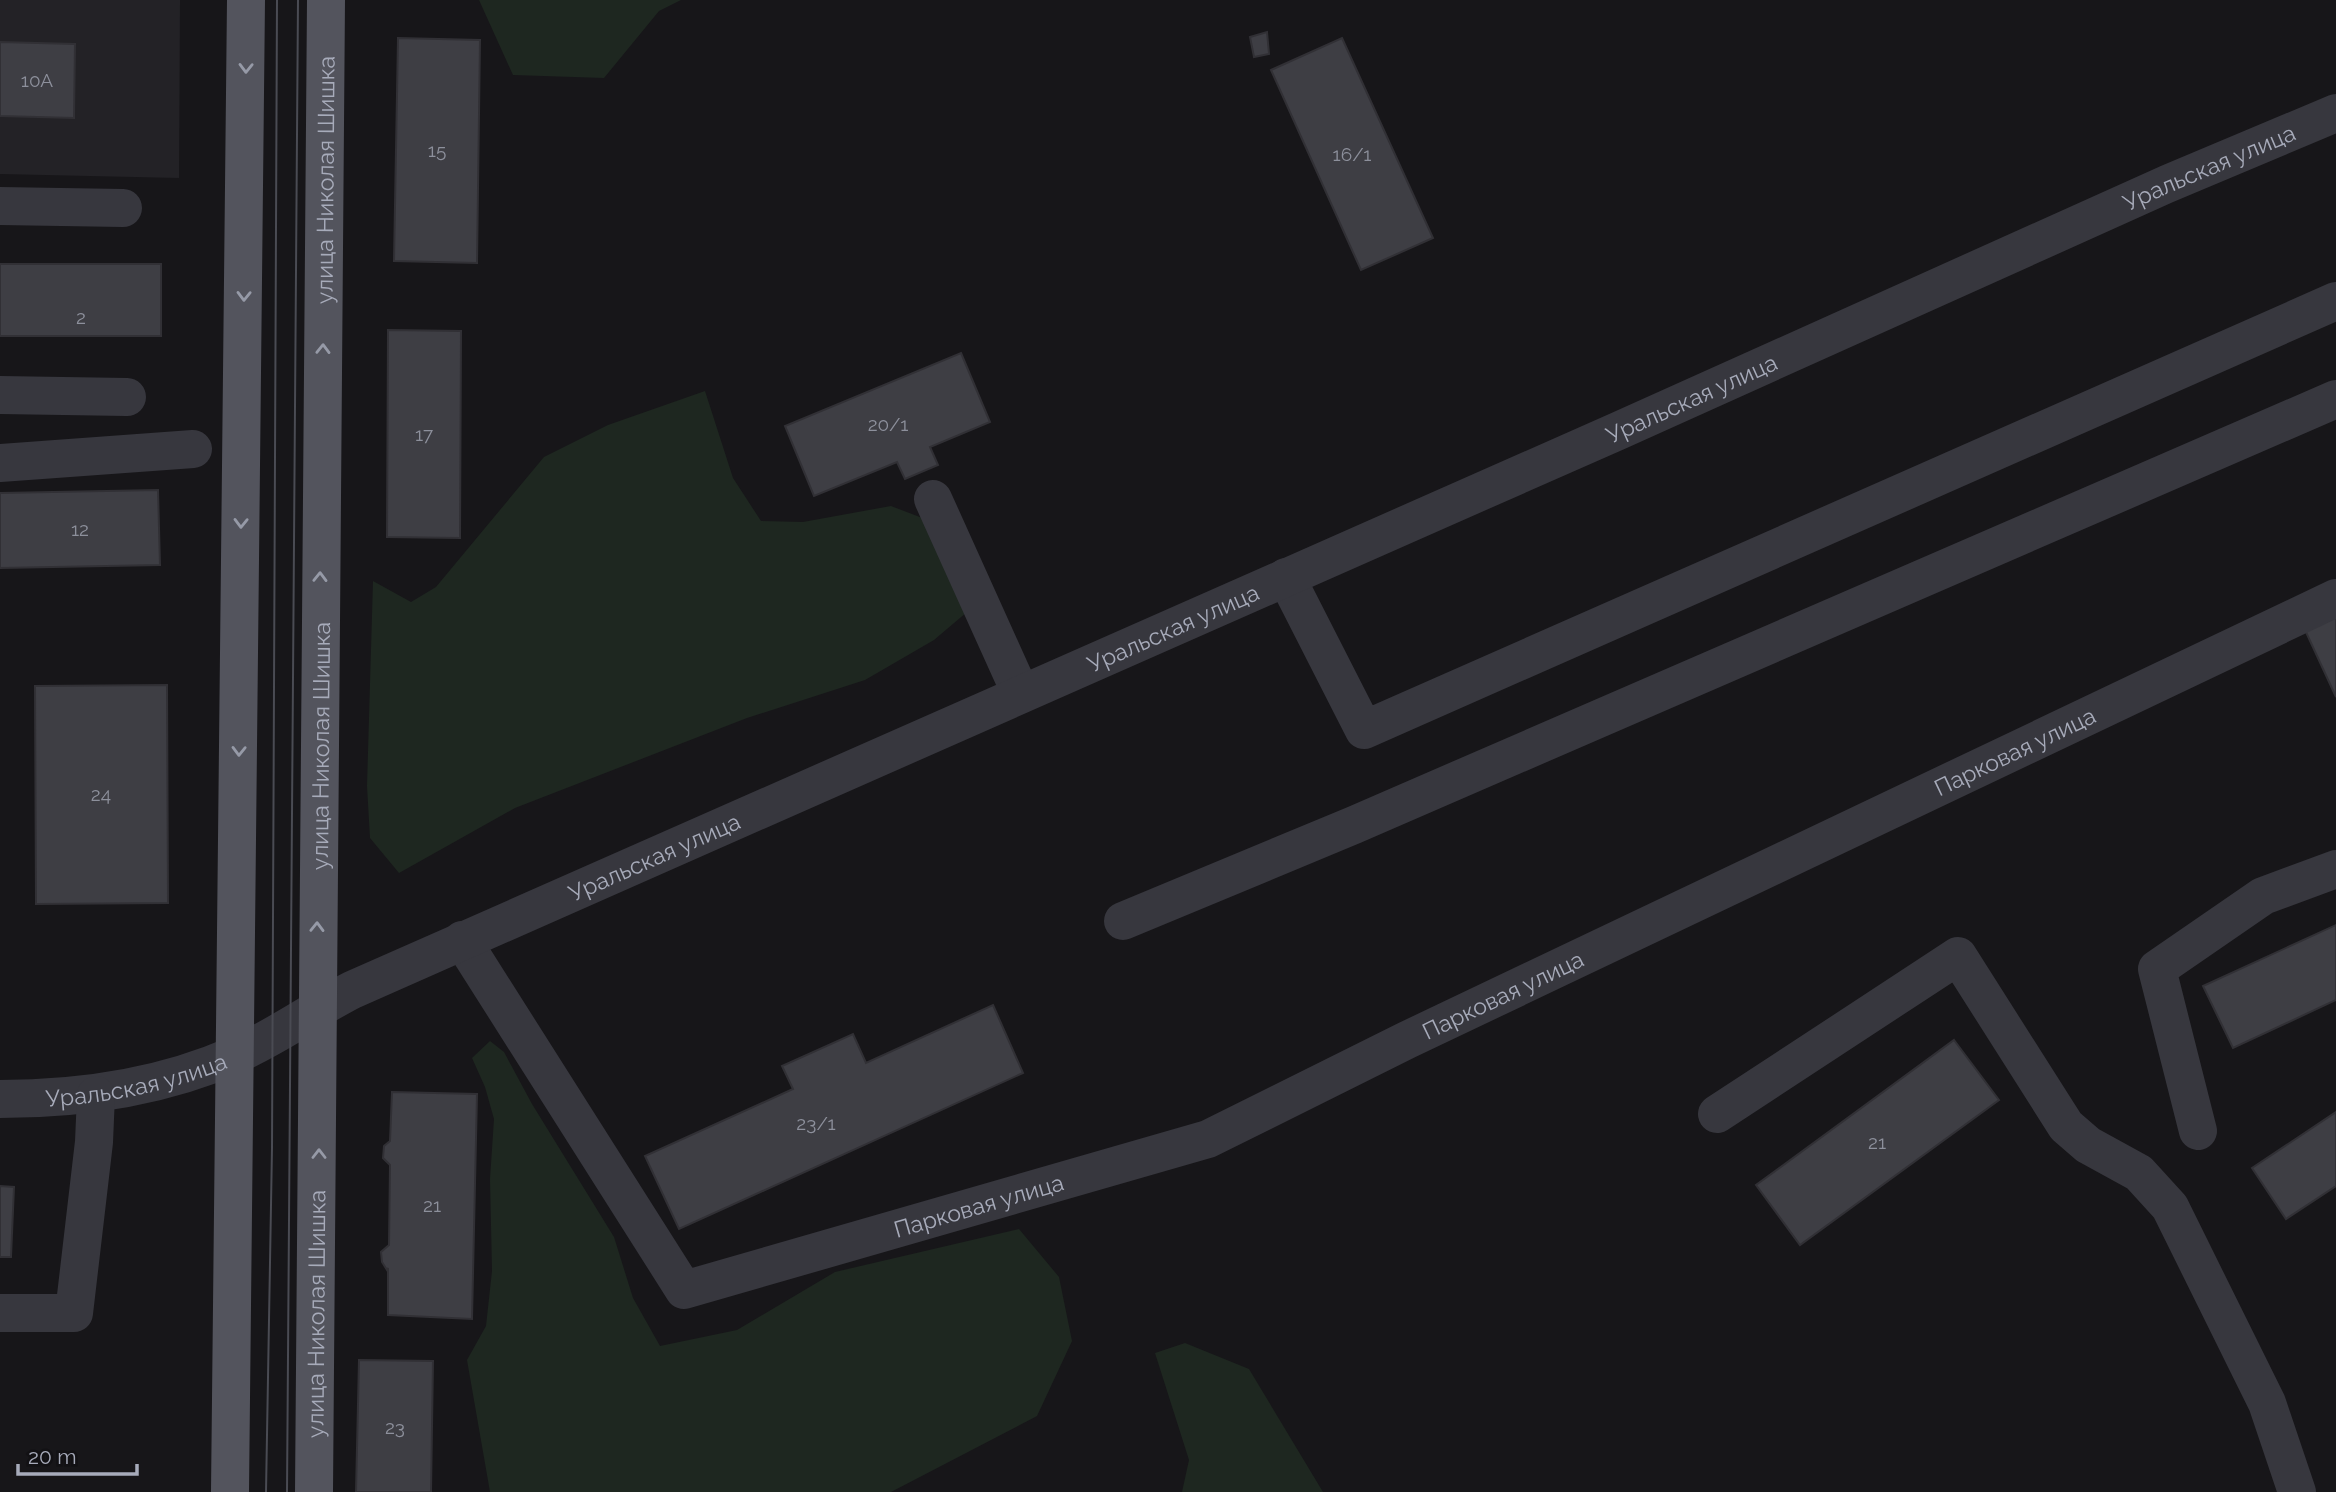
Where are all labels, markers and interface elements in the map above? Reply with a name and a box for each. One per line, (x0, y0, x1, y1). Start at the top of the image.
street label: улица Николая Шишка (310, 56, 339, 304)
one-way arrow (238, 63, 253, 74)
house number: 10А (21, 69, 53, 91)
street label: Уральская улица (2119, 118, 2299, 216)
house number: 15 (428, 139, 446, 161)
house number: 16/1 (1333, 143, 1371, 165)
one-way arrow (236, 290, 251, 301)
house number: 2 (76, 306, 86, 328)
one-way arrow (315, 344, 330, 355)
street label: Уральская улица (1602, 348, 1781, 448)
house number: 20/1 (868, 413, 908, 435)
house number: 17 (415, 423, 433, 445)
house number: 12 (71, 518, 89, 540)
one-way arrow (234, 518, 249, 529)
one-way arrow (313, 571, 328, 582)
street label: Уральская улица (1083, 578, 1263, 677)
street label: улица Николая Шишка (306, 622, 334, 870)
street label: Парковая улица (1930, 701, 2100, 801)
one-way arrow (231, 746, 247, 756)
house number: 24 (91, 783, 111, 805)
street label: Уральская улица (564, 807, 744, 906)
one-way arrow (309, 921, 325, 932)
street label: Парковая улица (1418, 945, 1588, 1044)
street label: Уральская улица (45, 1047, 230, 1111)
house number: 23/1 (796, 1112, 836, 1134)
house number: 21 (1868, 1131, 1886, 1153)
one-way arrow (311, 1149, 327, 1159)
street label: Парковая улица (891, 1168, 1067, 1242)
street label: улица Николая Шишка (301, 1190, 330, 1438)
house number: 21 (423, 1194, 441, 1216)
house number: 23 (385, 1416, 405, 1438)
scale bar (18, 1432, 136, 1476)
text: 20 m (28, 1444, 76, 1469)

